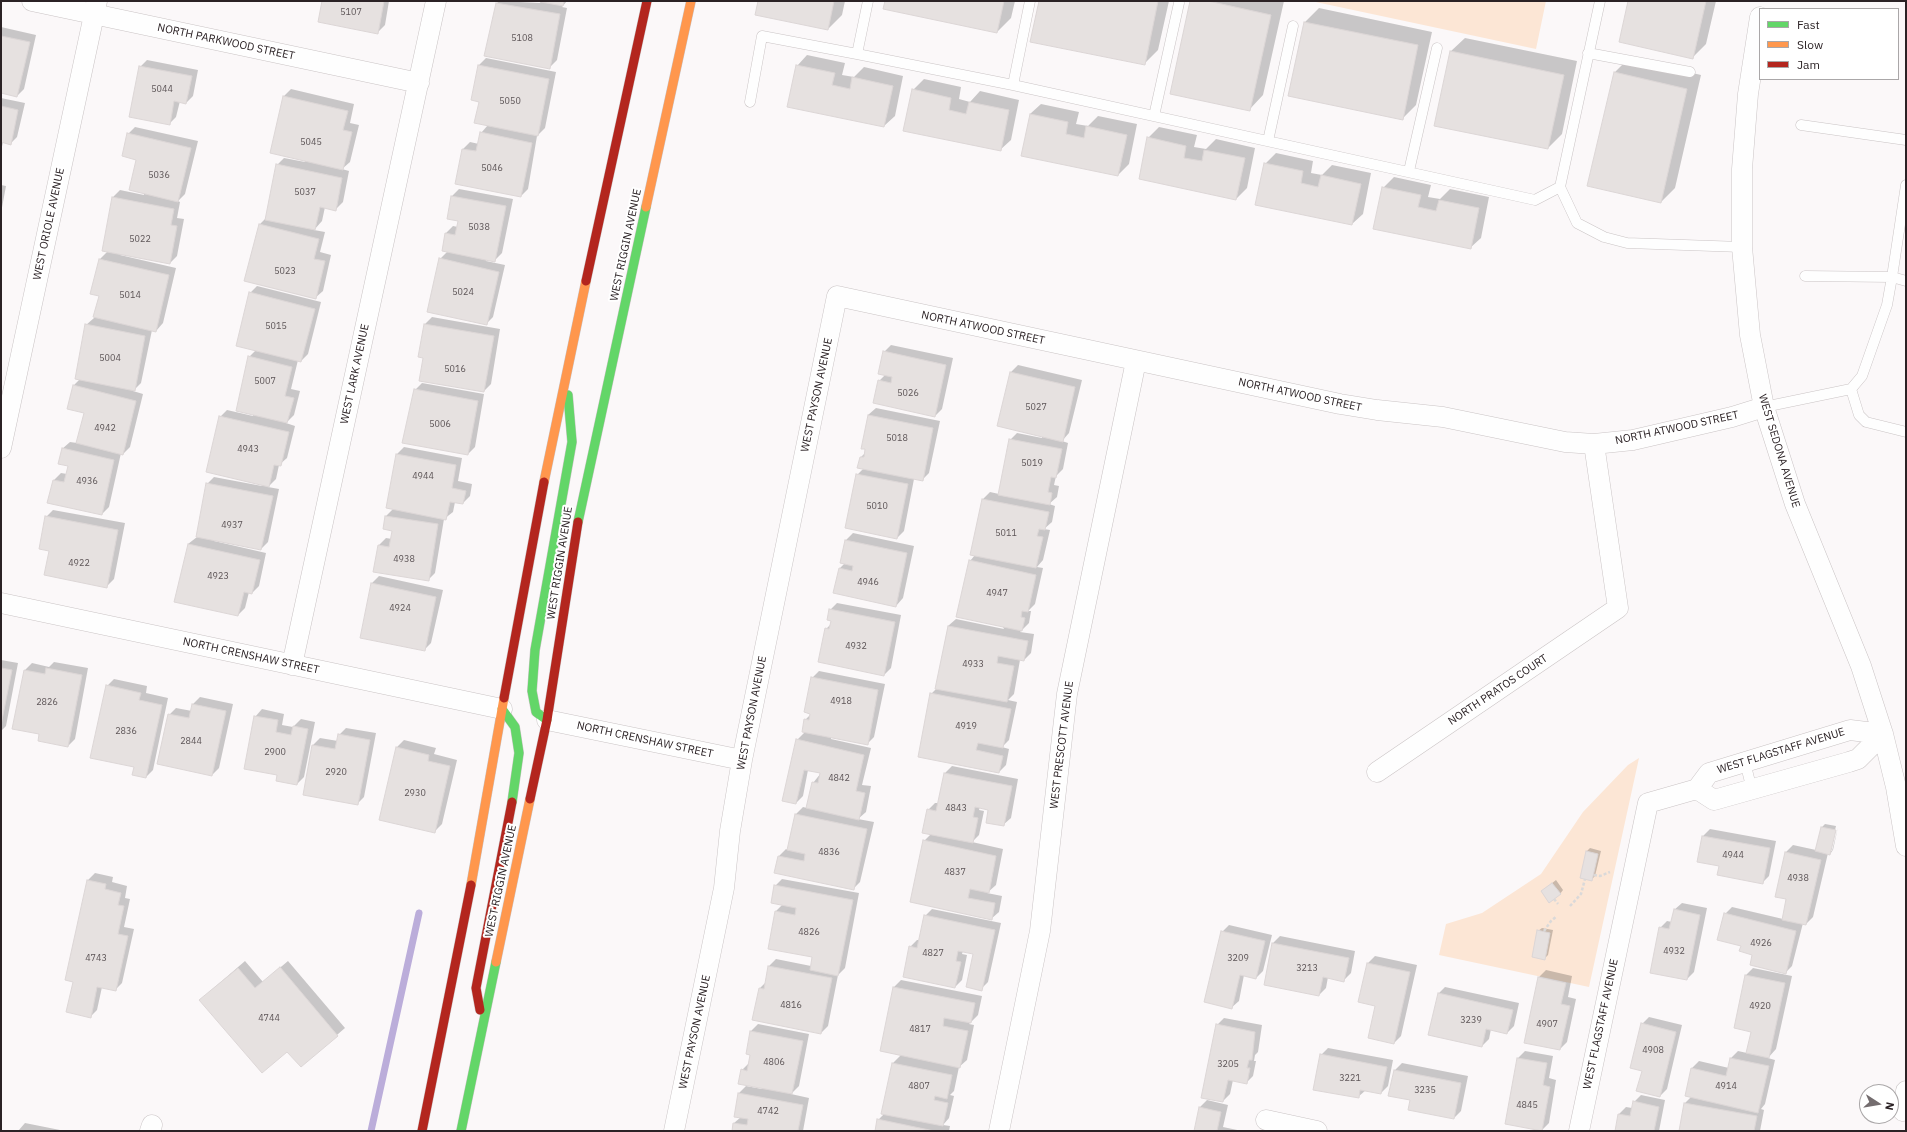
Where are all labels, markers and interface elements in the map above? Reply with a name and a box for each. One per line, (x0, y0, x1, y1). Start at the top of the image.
house number: 5107 (340, 7, 362, 17)
legend (1759, 8, 1899, 80)
text: Fast (1797, 17, 1820, 32)
street label: NORTH PARKWOOD STREET (156, 21, 296, 63)
house number: 5108 (511, 33, 533, 43)
text: Slow (1797, 37, 1823, 52)
text: Jam (1797, 57, 1820, 72)
house number: 5044 (151, 84, 173, 94)
house number: 5050 (499, 96, 521, 106)
house number: 5045 (300, 137, 322, 147)
house number: 5046 (481, 163, 503, 173)
street label: WEST ORIOLE AVENUE (31, 167, 67, 281)
house number: 5036 (148, 170, 170, 180)
house number: 5037 (294, 187, 316, 197)
street label: WEST RIGGIN AVENUE (608, 188, 644, 302)
house number: 5038 (468, 222, 490, 232)
house number: 5022 (129, 234, 151, 244)
house number: 5023 (274, 266, 296, 276)
house number: 5024 (452, 287, 474, 297)
house number: 5014 (119, 290, 141, 300)
street label: NORTH ATWOOD STREET (920, 308, 1046, 348)
house number: 5015 (265, 321, 287, 331)
street label: WEST LARK AVENUE (338, 323, 372, 425)
street label: WEST PAYSON AVENUE (798, 337, 836, 453)
house number: 5004 (99, 353, 121, 363)
house number: 5016 (444, 364, 466, 374)
street label: NORTH ATWOOD STREET (1237, 375, 1363, 415)
house number: 5007 (254, 376, 276, 386)
house number: 5026 (897, 388, 919, 398)
street label: WEST SEDONA AVENUE (1755, 393, 1803, 509)
house number: 5027 (1025, 402, 1047, 412)
street label: NORTH ATWOOD STREET (1614, 408, 1740, 448)
house number: 5006 (429, 419, 451, 429)
house number: 4942 (94, 423, 116, 433)
house number: 5018 (886, 433, 908, 443)
house number: 4943 (237, 444, 259, 454)
house number: 5019 (1021, 458, 1043, 468)
house number: 4944 (412, 471, 434, 481)
house number: 4936 (76, 476, 98, 486)
house number: 5010 (866, 501, 888, 511)
street label: WEST RIGGIN AVENUE (545, 506, 575, 620)
house number: 4937 (221, 520, 243, 530)
house number: 5011 (995, 528, 1017, 538)
house number: 4938 (393, 554, 415, 564)
house number: 4922 (68, 558, 90, 568)
house number: 4923 (207, 571, 229, 581)
house number: 4946 (857, 577, 879, 587)
house number: 4947 (986, 588, 1008, 598)
house number: 4924 (389, 603, 411, 613)
street label: NORTH CRENSHAW STREET (181, 635, 321, 677)
house number: 4932 (845, 641, 867, 651)
street label: NORTH PRATOS COURT (1446, 652, 1550, 728)
street label: WEST PAYSON AVENUE (734, 655, 770, 771)
house number: 4933 (962, 659, 984, 669)
street label: WEST PRESCOTT AVENUE (1048, 680, 1076, 810)
house number: 4918 (830, 696, 852, 706)
house number: 2826 (36, 697, 58, 707)
street label: NORTH CRENSHAW STREET (575, 719, 715, 761)
house number: 4919 (955, 721, 977, 731)
street label: WEST FLAGSTAFF AVENUE (1716, 725, 1846, 777)
house number: 2836 (115, 726, 137, 736)
house number: 2844 (180, 736, 202, 746)
house number: 2900 (264, 747, 286, 757)
house number: 2920 (325, 767, 347, 777)
house number: 4842 (828, 773, 850, 783)
house number: 2930 (404, 788, 426, 798)
house number: 4843 (945, 803, 967, 813)
street label: WEST RIGGIN AVENUE (483, 824, 519, 938)
house number: 4836 (818, 847, 840, 857)
house number: 4944 (1722, 850, 1744, 860)
house number: 4837 (944, 867, 966, 877)
house number: 4938 (1787, 873, 1809, 883)
house number: 4826 (798, 927, 820, 937)
house number: 4926 (1750, 938, 1772, 948)
house number: 4932 (1663, 946, 1685, 956)
house number: 4827 (922, 948, 944, 958)
house number: 4743 (85, 953, 107, 963)
house number: 3209 (1227, 953, 1249, 963)
street label: WEST FLAGSTAFF AVENUE (1581, 958, 1621, 1090)
house number: 3213 (1296, 963, 1318, 973)
street label: WEST PAYSON AVENUE (676, 974, 714, 1090)
house number: 4816 (780, 1000, 802, 1010)
house number: 4920 (1749, 1001, 1771, 1011)
house number: 4744 (258, 1013, 280, 1023)
house number: 3239 (1460, 1015, 1482, 1025)
house number: 4907 (1536, 1019, 1558, 1029)
house number: 4817 (909, 1024, 931, 1034)
house number: 4908 (1642, 1045, 1664, 1055)
house number: 4806 (763, 1057, 785, 1067)
house number: 3205 (1217, 1059, 1239, 1069)
house number: 3221 (1339, 1073, 1361, 1083)
house number: 4807 (908, 1081, 930, 1091)
house number: 4914 (1715, 1081, 1737, 1091)
north arrow (1859, 1084, 1899, 1124)
house number: 3235 (1414, 1085, 1436, 1095)
house number: 4845 (1516, 1100, 1538, 1110)
text: N (1882, 1101, 1897, 1112)
house number: 4742 (757, 1106, 779, 1116)

